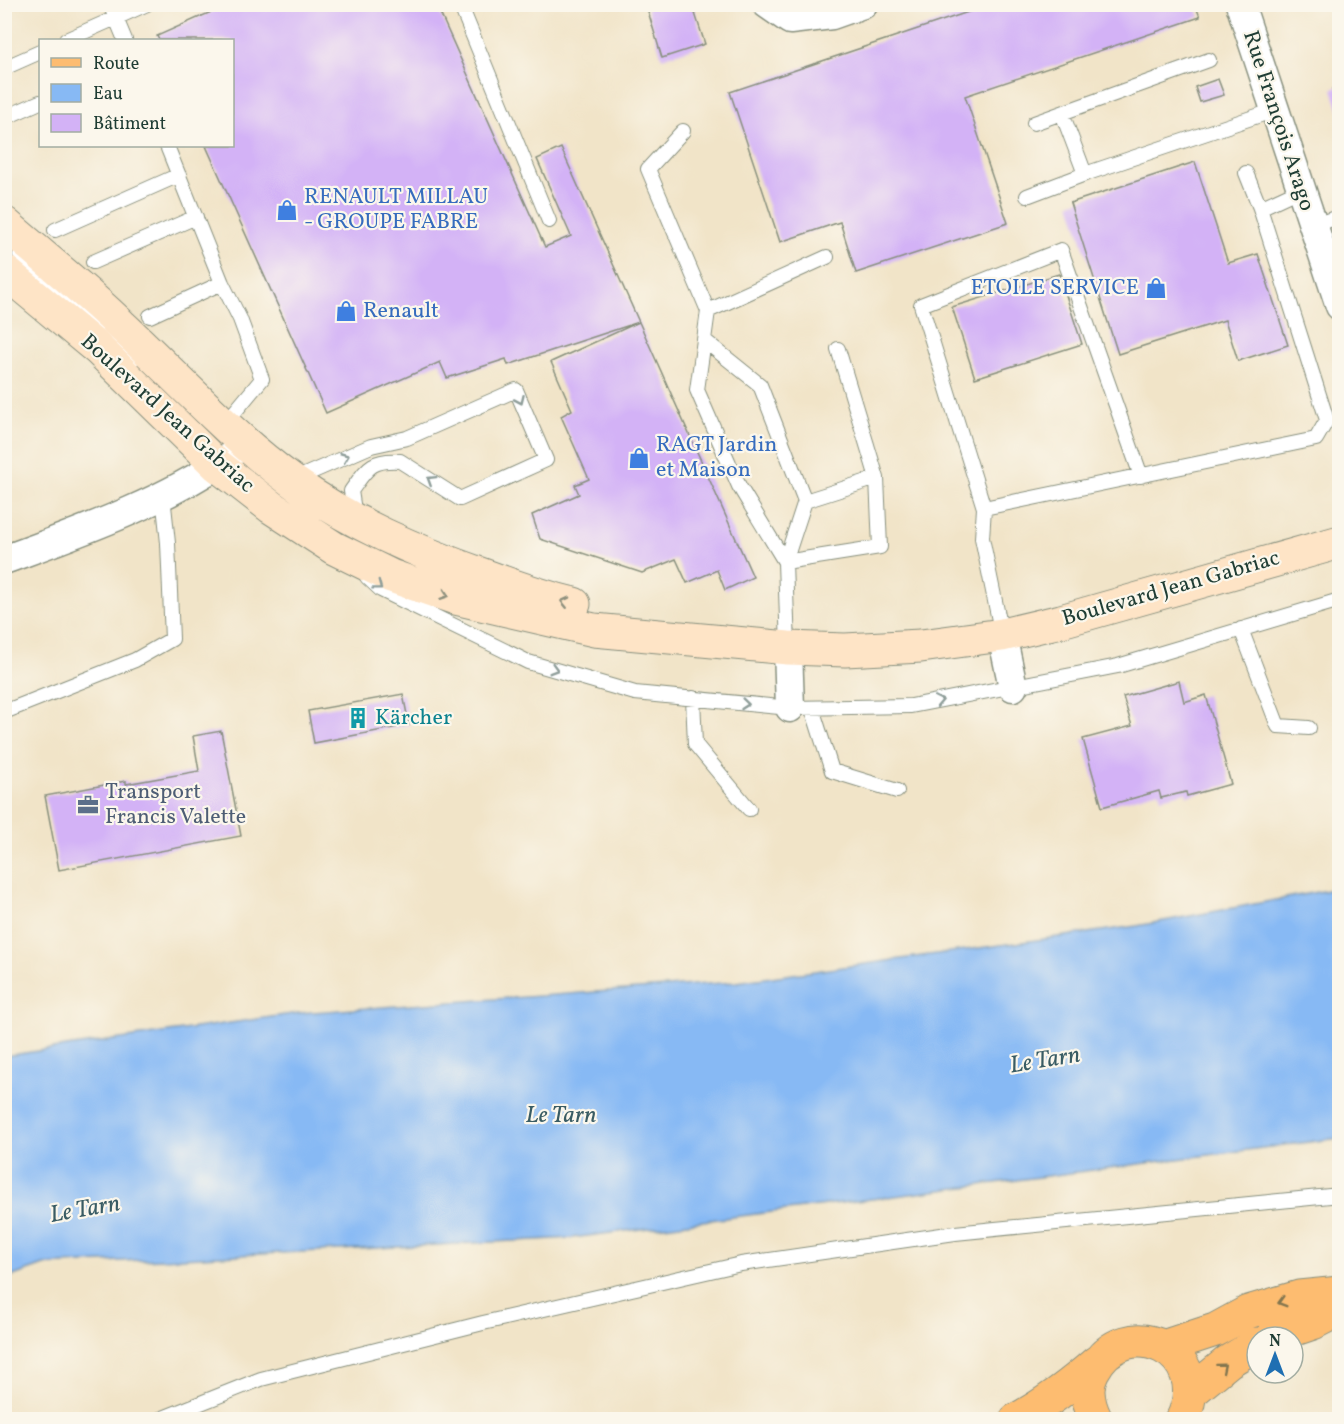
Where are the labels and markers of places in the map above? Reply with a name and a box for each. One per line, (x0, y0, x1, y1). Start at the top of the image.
place label: RENAULT MILLAU - GROUPE FABRE (304, 182, 488, 238)
shop icon: RENAULT MILLAU - GROUPE FABRE (275, 198, 299, 222)
place label: ETOILE SERVICE (970, 273, 1139, 304)
shop icon: ETOILE SERVICE (1144, 276, 1168, 300)
place label: Renault (363, 296, 439, 327)
shop icon: Renault (334, 299, 358, 323)
place label: RAGT Jardin et Maison (656, 430, 778, 486)
shop icon: RAGT Jardin et Maison (627, 446, 651, 470)
place label: Kärcher (375, 703, 452, 734)
building icon: Kärcher (346, 706, 370, 730)
place label: Transport Francis Valette (105, 777, 246, 833)
office icon: Transport Francis Valette (76, 793, 100, 817)

